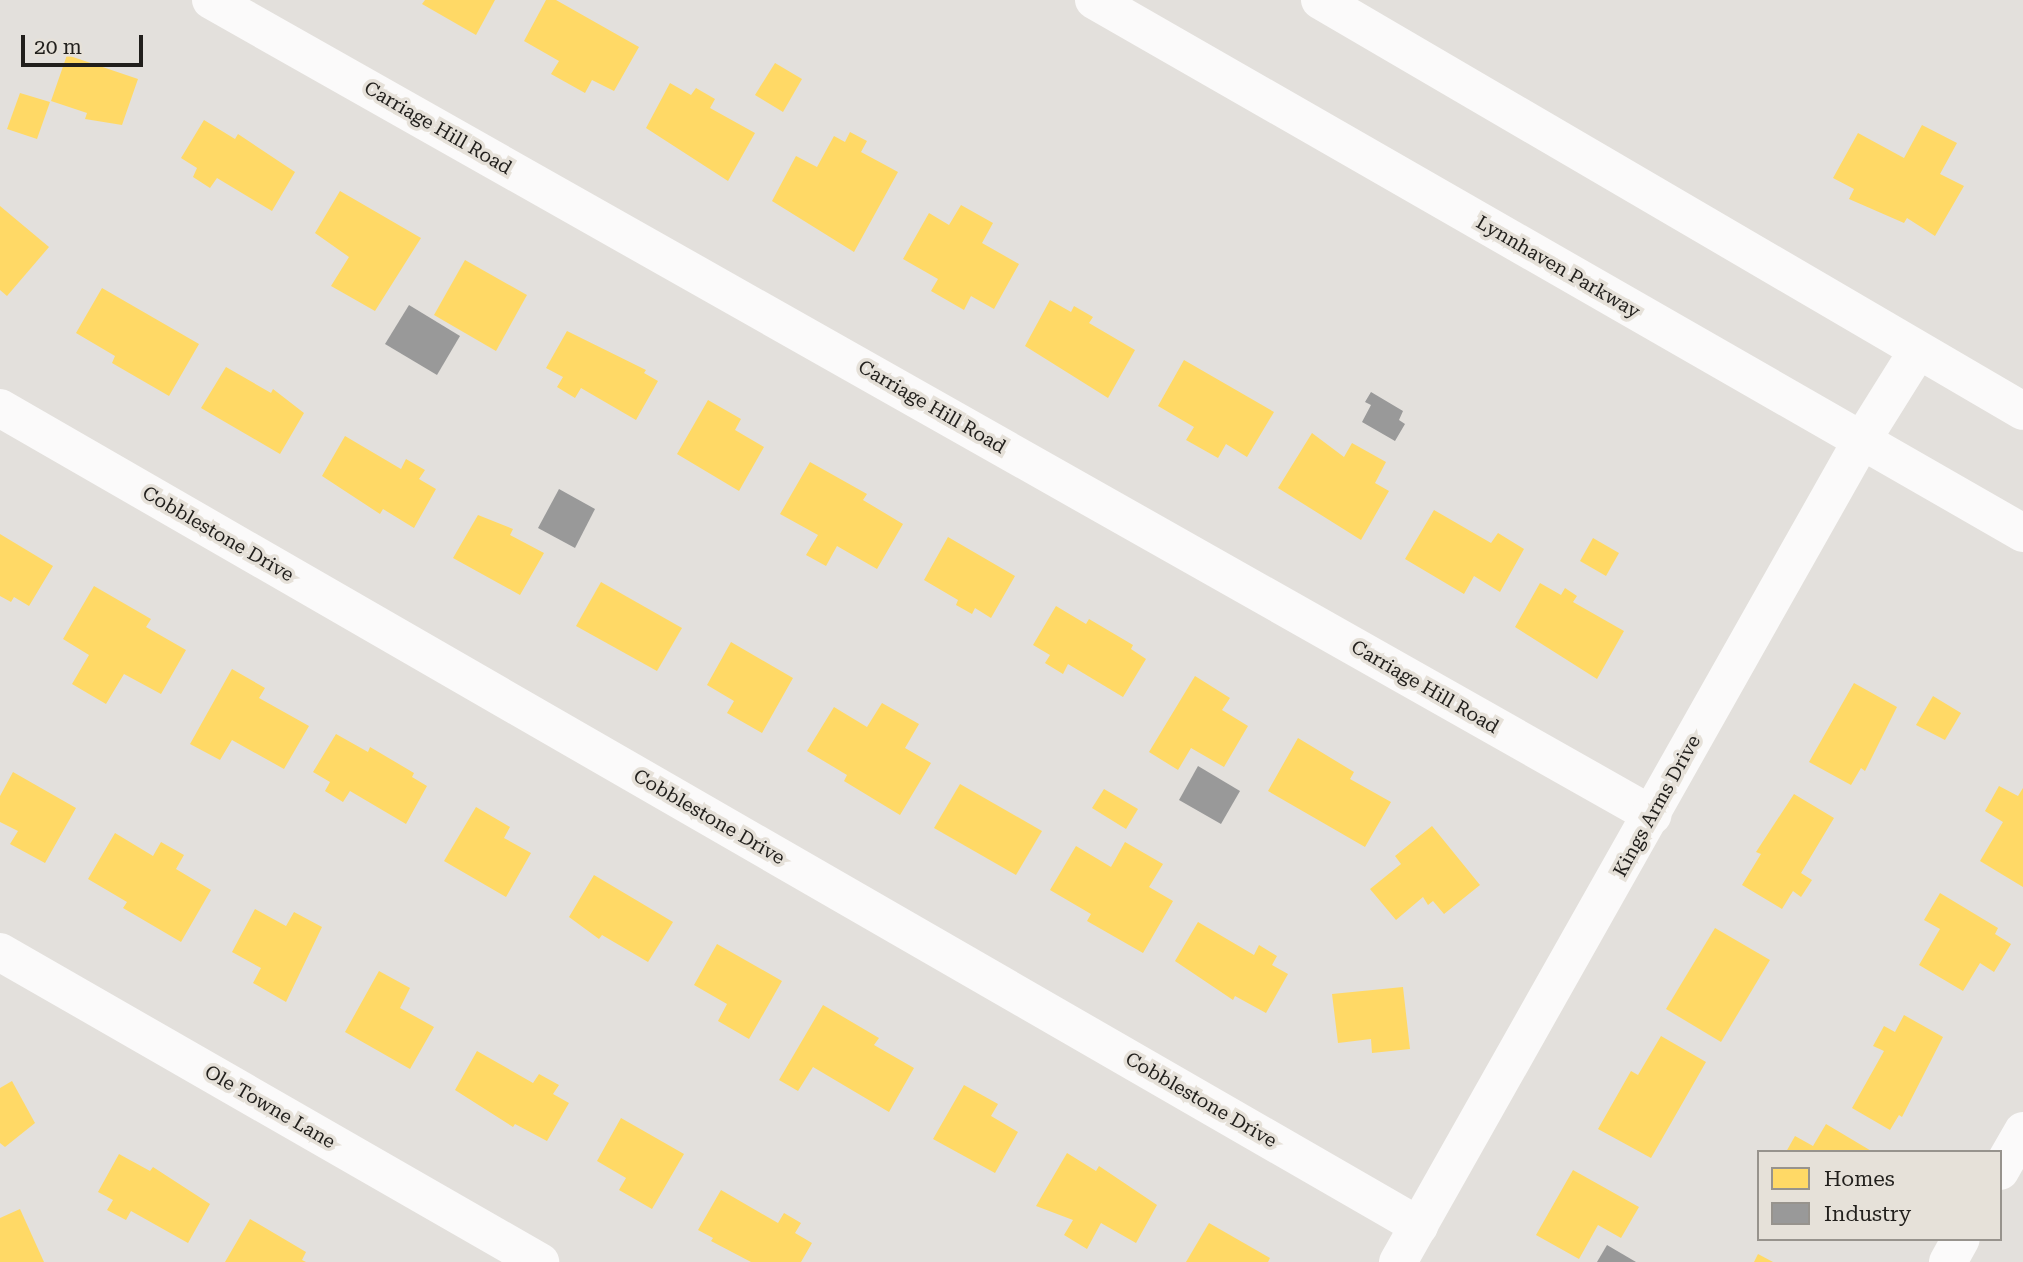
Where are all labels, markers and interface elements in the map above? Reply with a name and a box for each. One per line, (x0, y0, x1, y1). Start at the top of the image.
scale bar (24, 21, 147, 65)
text: 20 m (34, 35, 82, 59)
street label: Carriage Hill Road (360, 76, 516, 180)
street label: Lynnhaven Parkway (1472, 211, 1644, 323)
street label: Carriage Hill Road (854, 355, 1010, 459)
street label: Cobblestone Drive (138, 481, 298, 587)
street label: Carriage Hill Road (1347, 635, 1503, 739)
street label: Kings Arms Drive (1609, 731, 1705, 881)
street label: Cobblestone Drive (629, 764, 789, 870)
street label: Cobblestone Drive (1121, 1047, 1281, 1153)
street label: Ole Towne Lane (201, 1060, 339, 1154)
legend (1757, 1150, 2002, 1241)
text: Homes (1824, 1167, 1895, 1191)
text: Industry (1824, 1202, 1911, 1226)

